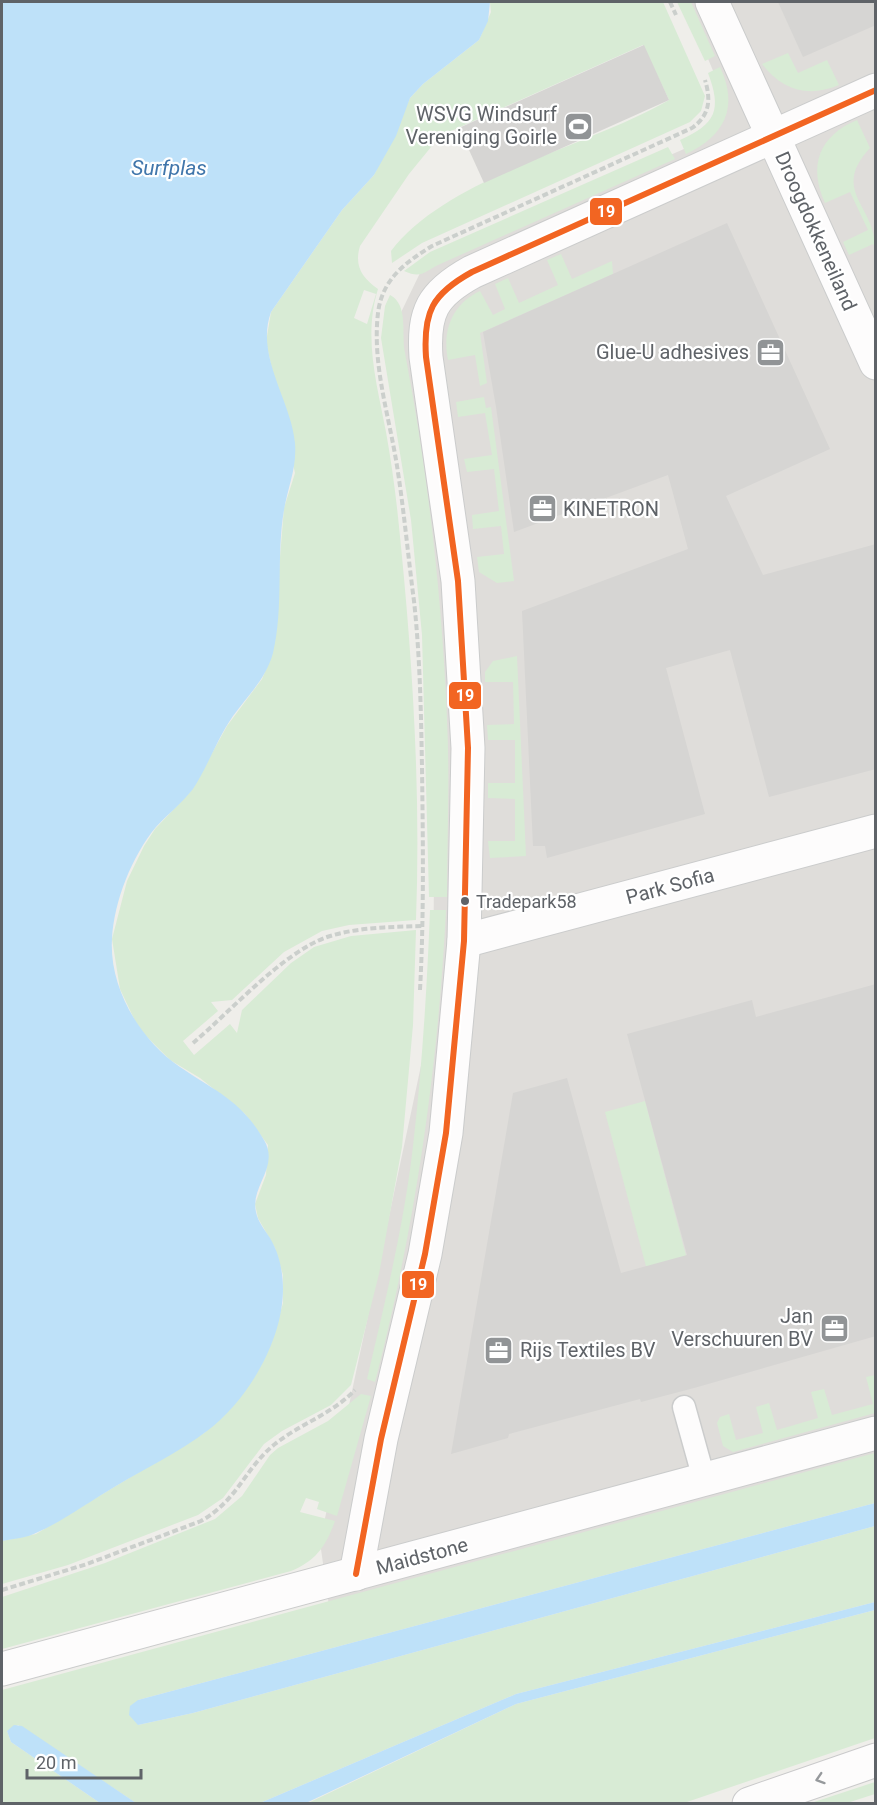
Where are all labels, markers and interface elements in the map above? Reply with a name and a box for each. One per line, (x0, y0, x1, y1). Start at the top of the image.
place label: WSVG Windsurf Vereniging Goirle (406, 102, 557, 149)
sports icon: WSVG Windsurf Vereniging Goirle (562, 110, 594, 142)
street label: Droogdokkeneiland (770, 148, 862, 314)
water label: Surfplas (131, 156, 207, 180)
line badge: 19 (589, 197, 623, 226)
text: 19 (597, 202, 615, 221)
office icon: Glue-U adhesives (754, 336, 786, 368)
place label: Glue-U adhesives (596, 340, 749, 364)
office icon: KINETRON (526, 493, 558, 525)
place label: KINETRON (563, 497, 659, 521)
line badge: 19 (448, 681, 482, 710)
text: 19 (456, 686, 474, 705)
street label: Park Sofia (623, 863, 717, 909)
place label: Tradepark58 (476, 891, 577, 912)
marker: Tradepark58 (459, 895, 471, 907)
line badge: 19 (401, 1270, 435, 1299)
text: 19 (409, 1275, 427, 1294)
place label: Jan Verschuuren BV (671, 1304, 813, 1351)
office icon: Jan Verschuuren BV (818, 1312, 850, 1344)
office icon: Rijs Textiles BV (483, 1334, 515, 1366)
place label: Rijs Textiles BV (520, 1338, 656, 1362)
street label: Maidstone (373, 1532, 471, 1580)
scale bar (27, 1742, 141, 1780)
text: 20 m (36, 1752, 76, 1773)
one-way arrow (815, 1771, 826, 1784)

